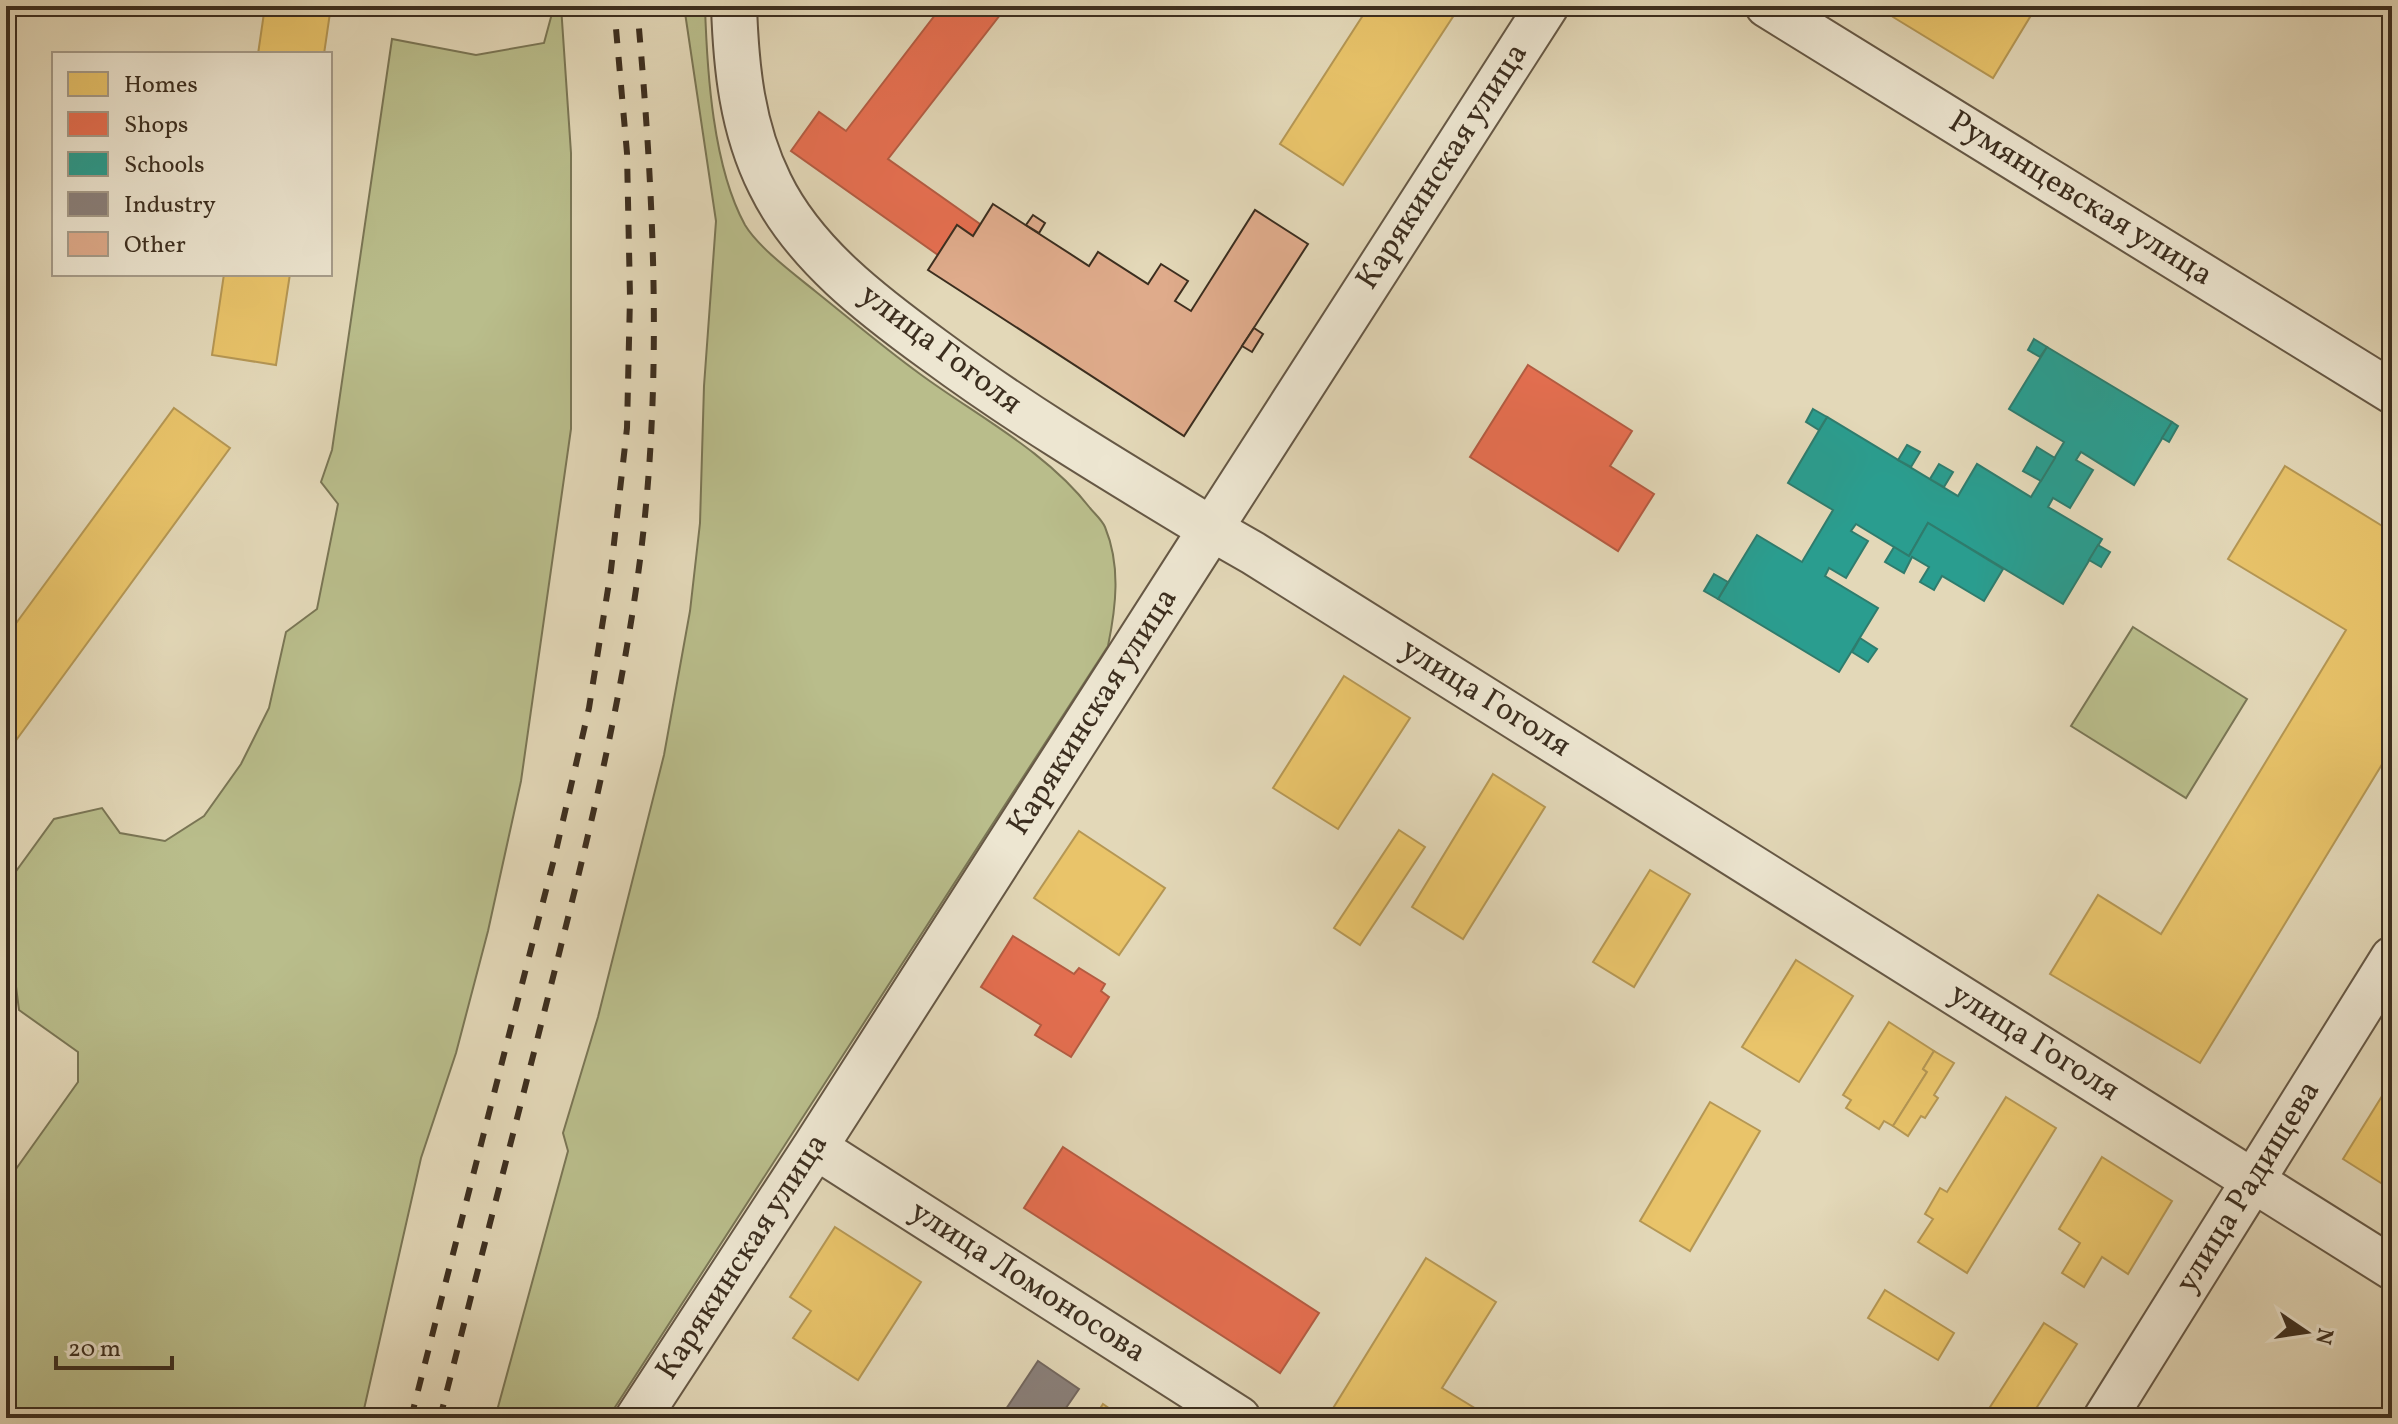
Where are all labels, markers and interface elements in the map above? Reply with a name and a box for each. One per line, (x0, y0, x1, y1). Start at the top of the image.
street label: Карякинская улица (1347, 35, 1539, 299)
legend (52, 52, 332, 276)
text: Homes (124, 69, 198, 103)
street label: Румянцевская улица (1940, 101, 2221, 298)
text: Shops (124, 109, 188, 143)
text: Schools (124, 149, 204, 183)
text: Industry (124, 189, 216, 223)
text: Other (124, 229, 186, 263)
street label: улица Гоголя (850, 274, 1030, 426)
street label: Карякинская улица (998, 580, 1189, 845)
street label: улица Гоголя (1392, 629, 1579, 769)
street label: улица Гоголя (1940, 973, 2127, 1113)
street label: улица Радищева (2166, 1073, 2332, 1302)
street label: Карякинская улица (646, 1126, 840, 1389)
street label: улица Ломоносова (901, 1191, 1154, 1375)
north arrow (2266, 1292, 2346, 1372)
scale bar (56, 1320, 172, 1370)
text: N (2306, 1325, 2340, 1347)
text: 20 m (68, 1333, 121, 1367)

